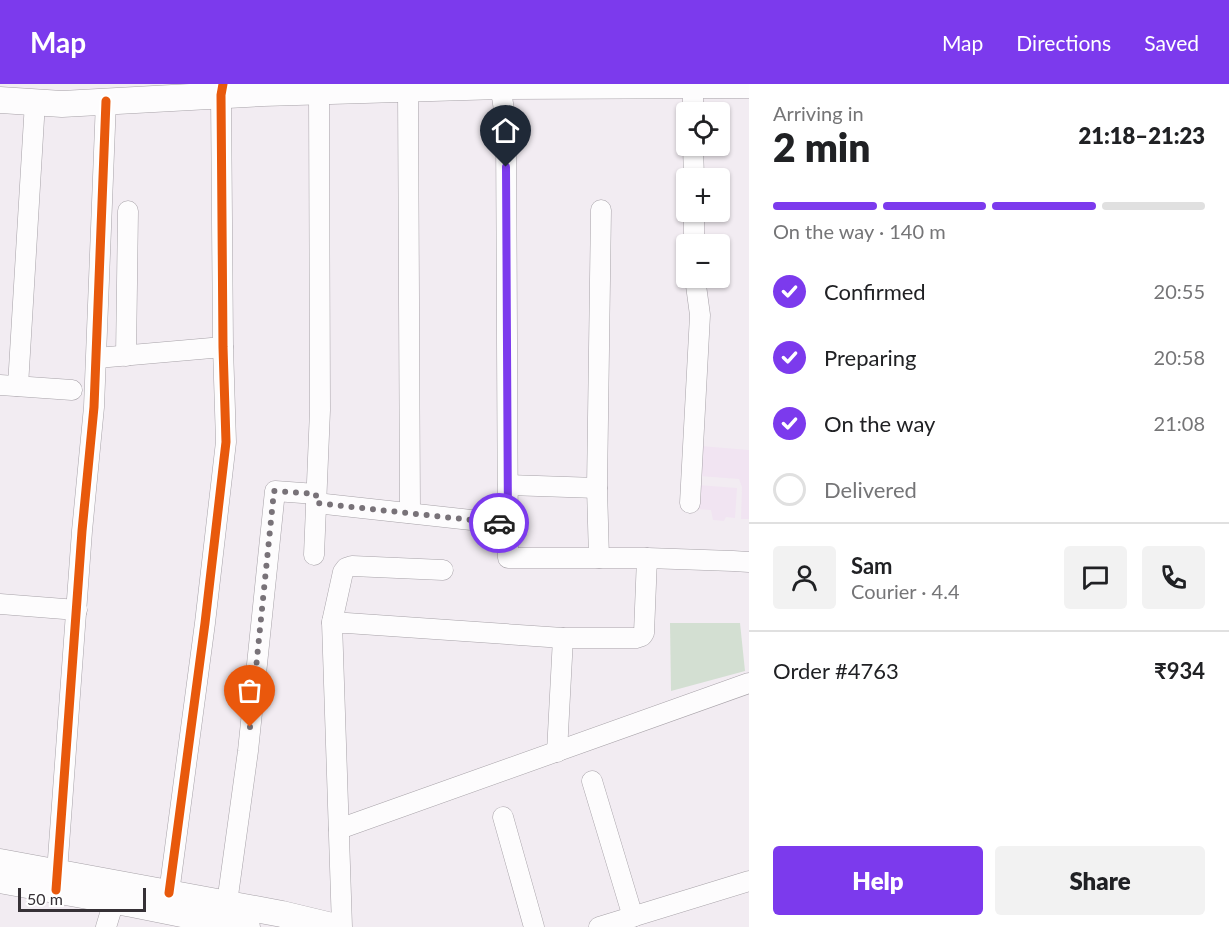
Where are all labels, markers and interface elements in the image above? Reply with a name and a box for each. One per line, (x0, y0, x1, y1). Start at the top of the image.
text: Map (30, 25, 86, 59)
text: Map (942, 30, 983, 55)
text: Directions (1016, 30, 1111, 55)
text: Saved (1144, 30, 1199, 55)
text: Arriving in (773, 101, 864, 125)
map controls (676, 102, 730, 288)
button: locate (676, 102, 730, 156)
pin (480, 105, 531, 167)
icon: home (489, 114, 522, 147)
text: 21:18–21:23 (1079, 122, 1205, 149)
text: 2 min (773, 124, 870, 170)
button: + (676, 168, 730, 222)
text: On the way · 140 m (773, 219, 946, 243)
button: − (676, 234, 730, 288)
icon: check (773, 275, 806, 308)
text: Confirmed (824, 278, 926, 305)
text: 20:55 (1154, 279, 1205, 303)
icon: check (773, 341, 806, 374)
text: Preparing (824, 344, 916, 371)
text: 20:58 (1154, 345, 1205, 369)
icon: check (773, 407, 806, 440)
text: On the way (824, 410, 935, 437)
text: 21:08 (1154, 411, 1205, 435)
text: Delivered (824, 476, 917, 503)
courier (469, 493, 529, 553)
icon: car (483, 507, 516, 540)
button: person (773, 546, 836, 609)
button: chat (1064, 546, 1127, 609)
button: phone (1142, 546, 1205, 609)
text: Sam (851, 552, 893, 579)
text: Courier · 4.4 (851, 579, 960, 603)
text: Order #4763 (773, 657, 899, 684)
text: ₹934 (1154, 657, 1205, 684)
pin (224, 665, 275, 727)
icon: bag (233, 674, 266, 707)
button: Help (773, 846, 983, 915)
button: Share (995, 846, 1205, 915)
scale bar (18, 885, 146, 912)
text: 50 m (27, 889, 63, 908)

